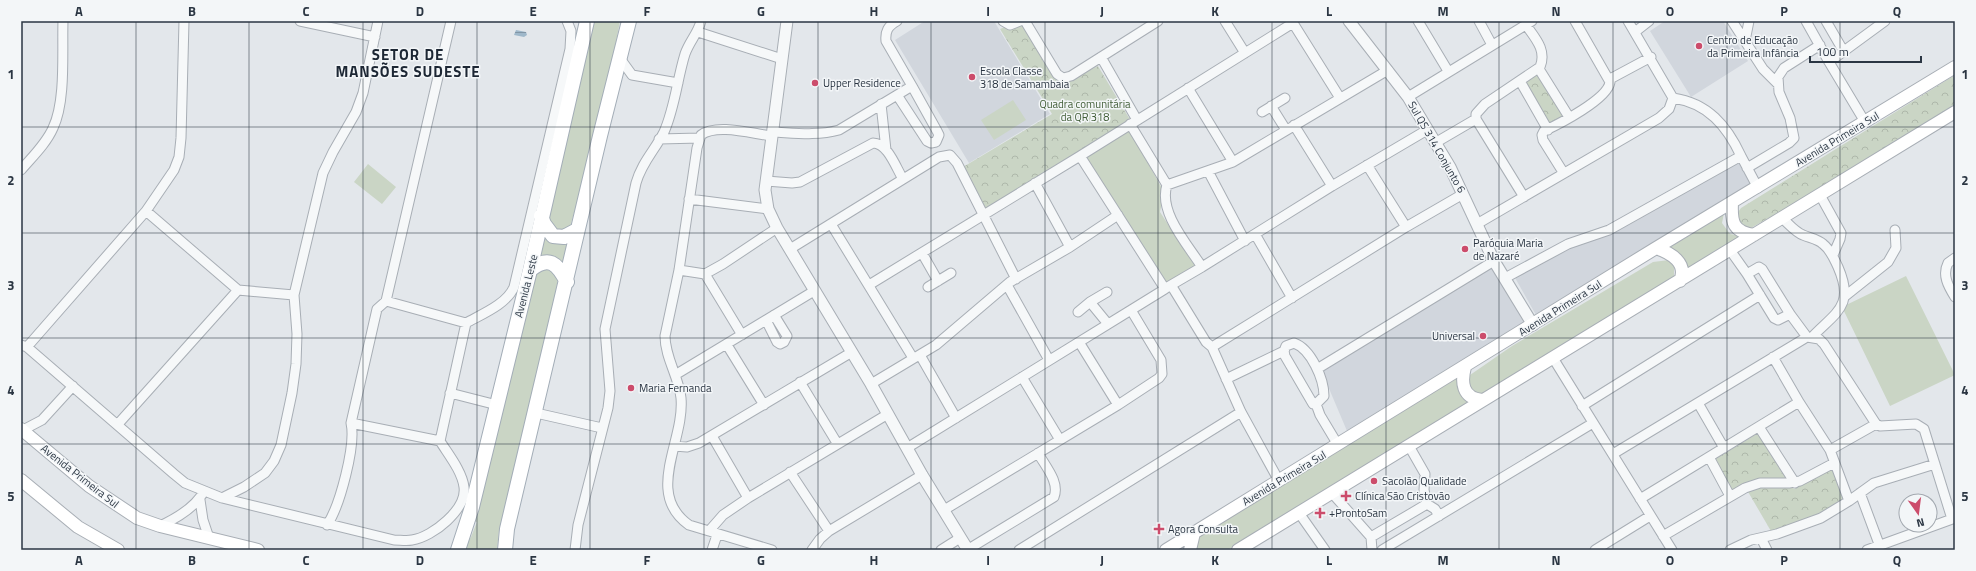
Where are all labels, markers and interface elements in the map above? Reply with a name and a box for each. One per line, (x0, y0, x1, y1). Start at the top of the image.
text: A (75, 1, 83, 21)
text: B (188, 1, 196, 21)
text: C (302, 1, 310, 21)
text: D (416, 1, 424, 21)
text: E (529, 1, 537, 21)
text: F (644, 1, 651, 21)
text: G (757, 1, 765, 21)
text: H (870, 1, 878, 21)
text: I (986, 1, 990, 21)
text: J (1100, 1, 1104, 21)
text: K (1211, 1, 1219, 21)
text: L (1326, 1, 1332, 21)
text: M (1437, 1, 1449, 21)
text: N (1551, 1, 1561, 21)
text: O (1666, 1, 1674, 21)
text: P (1780, 1, 1788, 21)
text: Q (1893, 1, 1901, 21)
place label: Centro de Educação da Primeira Infância (1707, 32, 1799, 61)
scale bar (1810, 38, 1921, 64)
marker: Centro de Educação da Primeira Infância (1694, 41, 1704, 51)
text: 100 m (1816, 42, 1849, 61)
district label: SETOR DE MANSÕES SUDESTE (335, 43, 481, 83)
place label: Escola Classe 318 de Samambaia (980, 63, 1070, 92)
text: 1 (7, 64, 15, 84)
text: 1 (1961, 64, 1969, 84)
marker: Escola Classe 318 de Samambaia (967, 72, 977, 82)
place label: Upper Residence (823, 75, 901, 91)
marker: Upper Residence (810, 78, 820, 88)
park label: Quadra comunitária da QR 318 (1039, 96, 1131, 125)
street label: Sul QS 314 Conjunto 6 (1404, 98, 1470, 196)
street label: Avenida Primeira Sul (1792, 108, 1882, 170)
text: 2 (7, 170, 15, 190)
text: 2 (1961, 170, 1969, 190)
place label: Paróquia Maria de Nazaré (1473, 235, 1543, 264)
marker: Paróquia Maria de Nazaré (1460, 244, 1470, 254)
street label: Avenida Leste (510, 252, 542, 319)
text: 3 (7, 275, 15, 295)
text: 3 (1961, 275, 1969, 295)
street label: Avenida Primeira Sul (1515, 276, 1605, 340)
place label: Universal (1432, 328, 1475, 344)
marker: Universal (1478, 331, 1488, 341)
text: 4 (7, 380, 15, 400)
place label: Maria Fernanda (639, 380, 712, 396)
text: 4 (1961, 380, 1969, 400)
marker: Maria Fernanda (626, 383, 636, 393)
street label: Avenida Primeira Sul (38, 440, 122, 512)
street label: Avenida Primeira Sul (1239, 447, 1329, 509)
place label: Sacolão Qualidade (1382, 473, 1467, 489)
marker: Sacolão Qualidade (1369, 476, 1379, 486)
text: 5 (7, 486, 15, 506)
text: 5 (1961, 486, 1969, 506)
place label: Clínica São Cristovão (1355, 488, 1450, 504)
marker: Clínica São Cristovão (1340, 490, 1352, 502)
north arrow (1898, 493, 1938, 533)
place label: +ProntoSam (1329, 505, 1387, 521)
marker: +ProntoSam (1314, 507, 1326, 519)
text: N (1915, 514, 1926, 531)
place label: Agora Consulta (1168, 521, 1239, 537)
marker: Agora Consulta (1153, 523, 1165, 535)
text: A (75, 550, 83, 570)
text: B (188, 550, 196, 570)
text: C (302, 550, 310, 570)
text: D (416, 550, 424, 570)
text: E (529, 550, 537, 570)
text: F (644, 550, 651, 570)
text: G (757, 550, 765, 570)
text: H (870, 550, 878, 570)
text: I (986, 550, 990, 570)
text: J (1100, 550, 1104, 570)
text: K (1211, 550, 1219, 570)
text: L (1326, 550, 1332, 570)
text: M (1437, 550, 1449, 570)
text: N (1551, 550, 1561, 570)
text: O (1666, 550, 1674, 570)
text: P (1780, 550, 1788, 570)
text: Q (1893, 550, 1901, 570)

